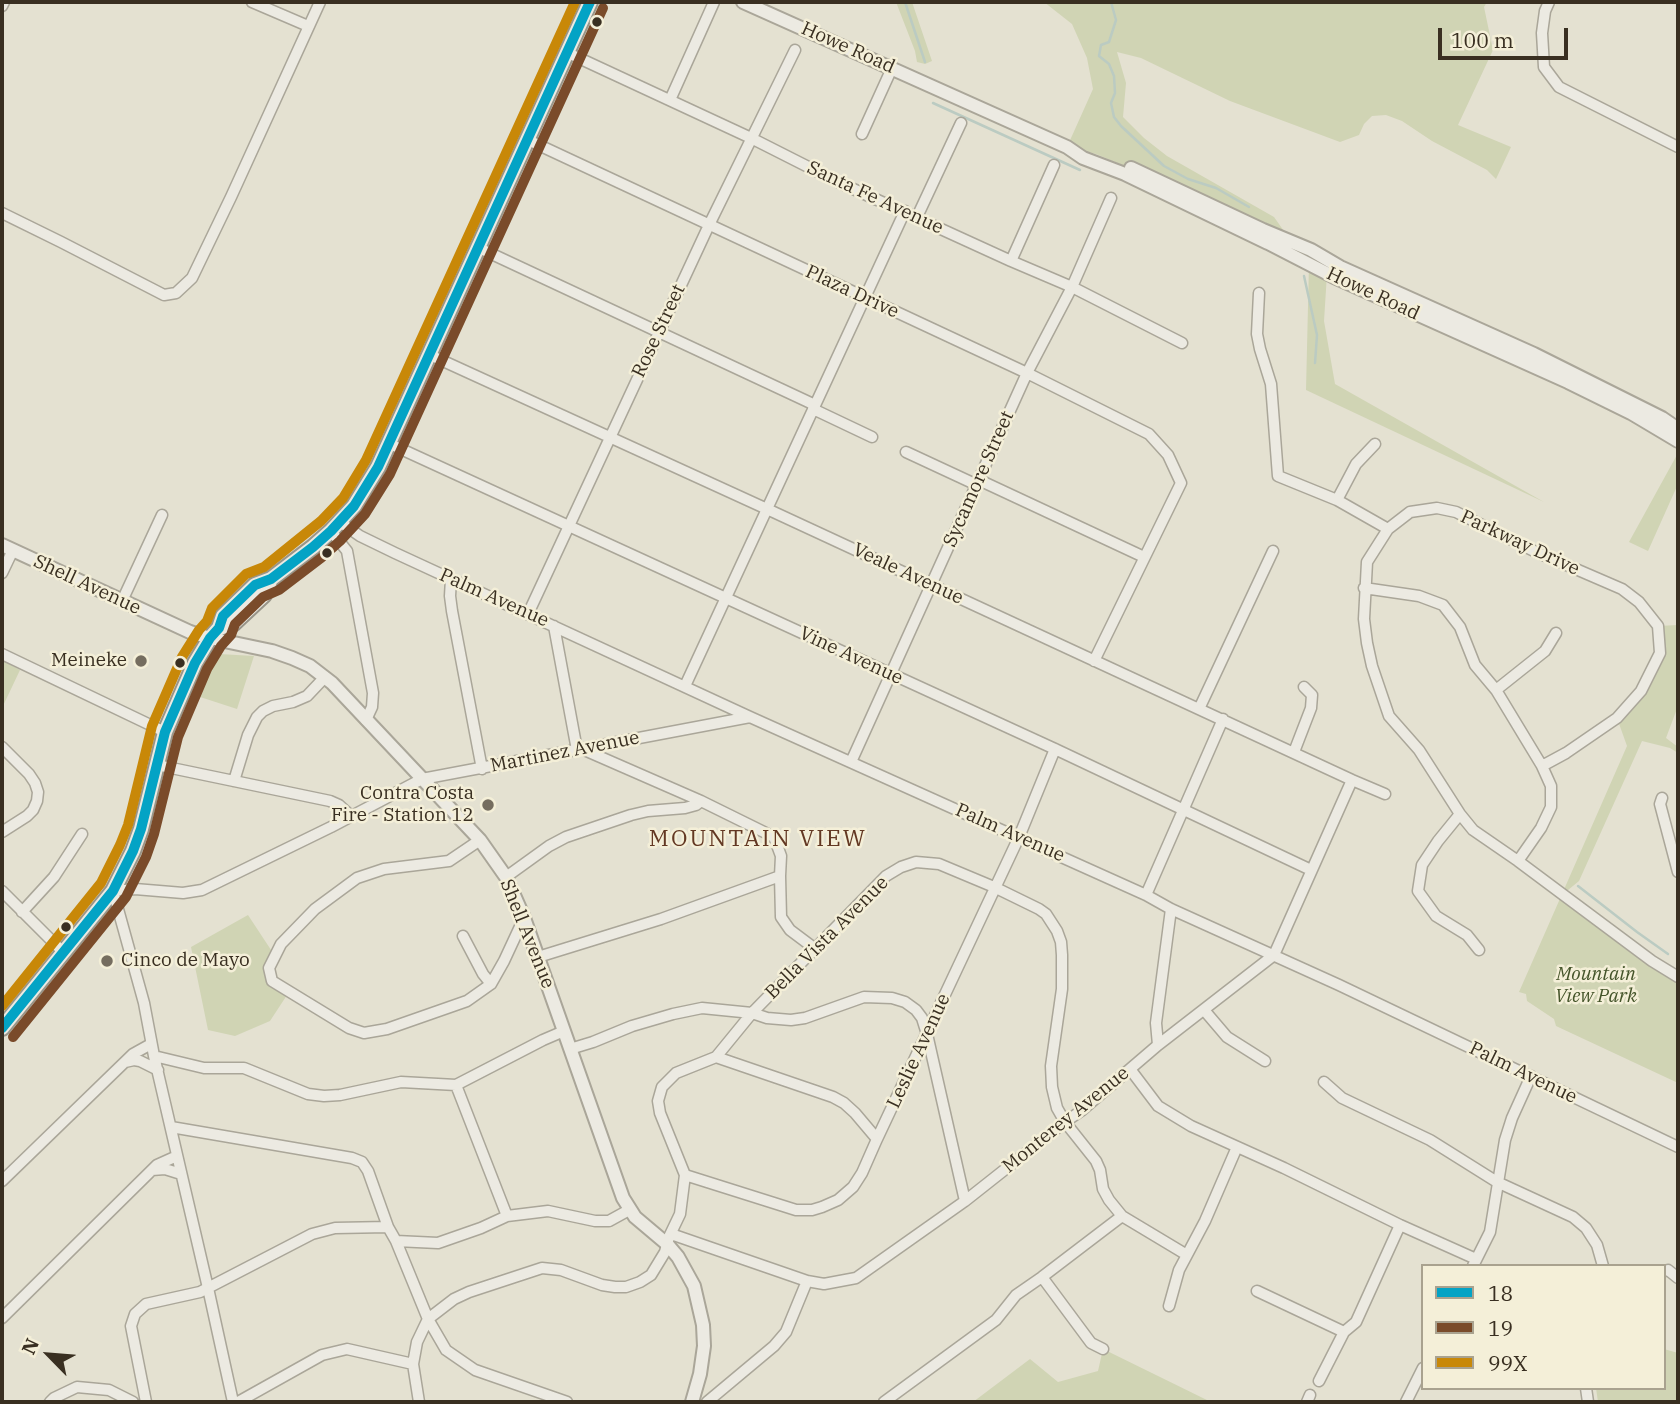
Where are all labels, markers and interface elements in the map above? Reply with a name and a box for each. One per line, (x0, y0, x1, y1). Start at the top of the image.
scale bar (1442, 14, 1572, 58)
unlabelled marker (590, 15, 604, 29)
street label: Howe Road (798, 17, 898, 79)
text: 100 m (1451, 26, 1514, 54)
street label: Santa Fe Avenue (803, 156, 947, 240)
street label: Plaza Drive (802, 260, 902, 324)
street label: Howe Road (1323, 263, 1423, 325)
street label: Rose Street (627, 281, 691, 381)
street label: Sycamore Street (939, 407, 1019, 551)
street label: Parkway Drive (1457, 505, 1583, 581)
street label: Veale Avenue (849, 538, 967, 610)
unlabelled marker (320, 546, 334, 560)
street label: Shell Avenue (30, 550, 144, 620)
street label: Palm Avenue (436, 564, 552, 632)
street label: Vine Avenue (796, 622, 906, 690)
place label: Meineke (51, 650, 127, 672)
marker: Meineke (133, 653, 149, 669)
unlabelled marker (173, 656, 187, 670)
street label: Martinez Avenue (489, 726, 641, 778)
place label: Contra Costa Fire - Station 12 (331, 783, 474, 827)
marker: Contra Costa Fire - Station 12 (480, 797, 496, 813)
street label: Palm Avenue (952, 799, 1068, 867)
district label: MOUNTAIN VIEW (650, 825, 866, 853)
street label: Bella Vista Avenue (761, 872, 893, 1004)
street label: Shell Avenue (495, 876, 559, 992)
unlabelled marker (59, 920, 73, 934)
place label: Cinco de Mayo (121, 950, 250, 972)
marker: Cinco de Mayo (99, 953, 115, 969)
park label: Mountain View Park (1555, 964, 1637, 1008)
street label: Leslie Avenue (883, 990, 955, 1112)
street label: Palm Avenue (1465, 1037, 1581, 1109)
street label: Monterey Avenue (998, 1062, 1134, 1178)
legend (1421, 1264, 1666, 1390)
text: 18 (1488, 1279, 1513, 1307)
text: 19 (1488, 1314, 1513, 1342)
north arrow (14, 1320, 84, 1390)
text: N (16, 1334, 44, 1358)
text: 99X (1488, 1349, 1527, 1377)

